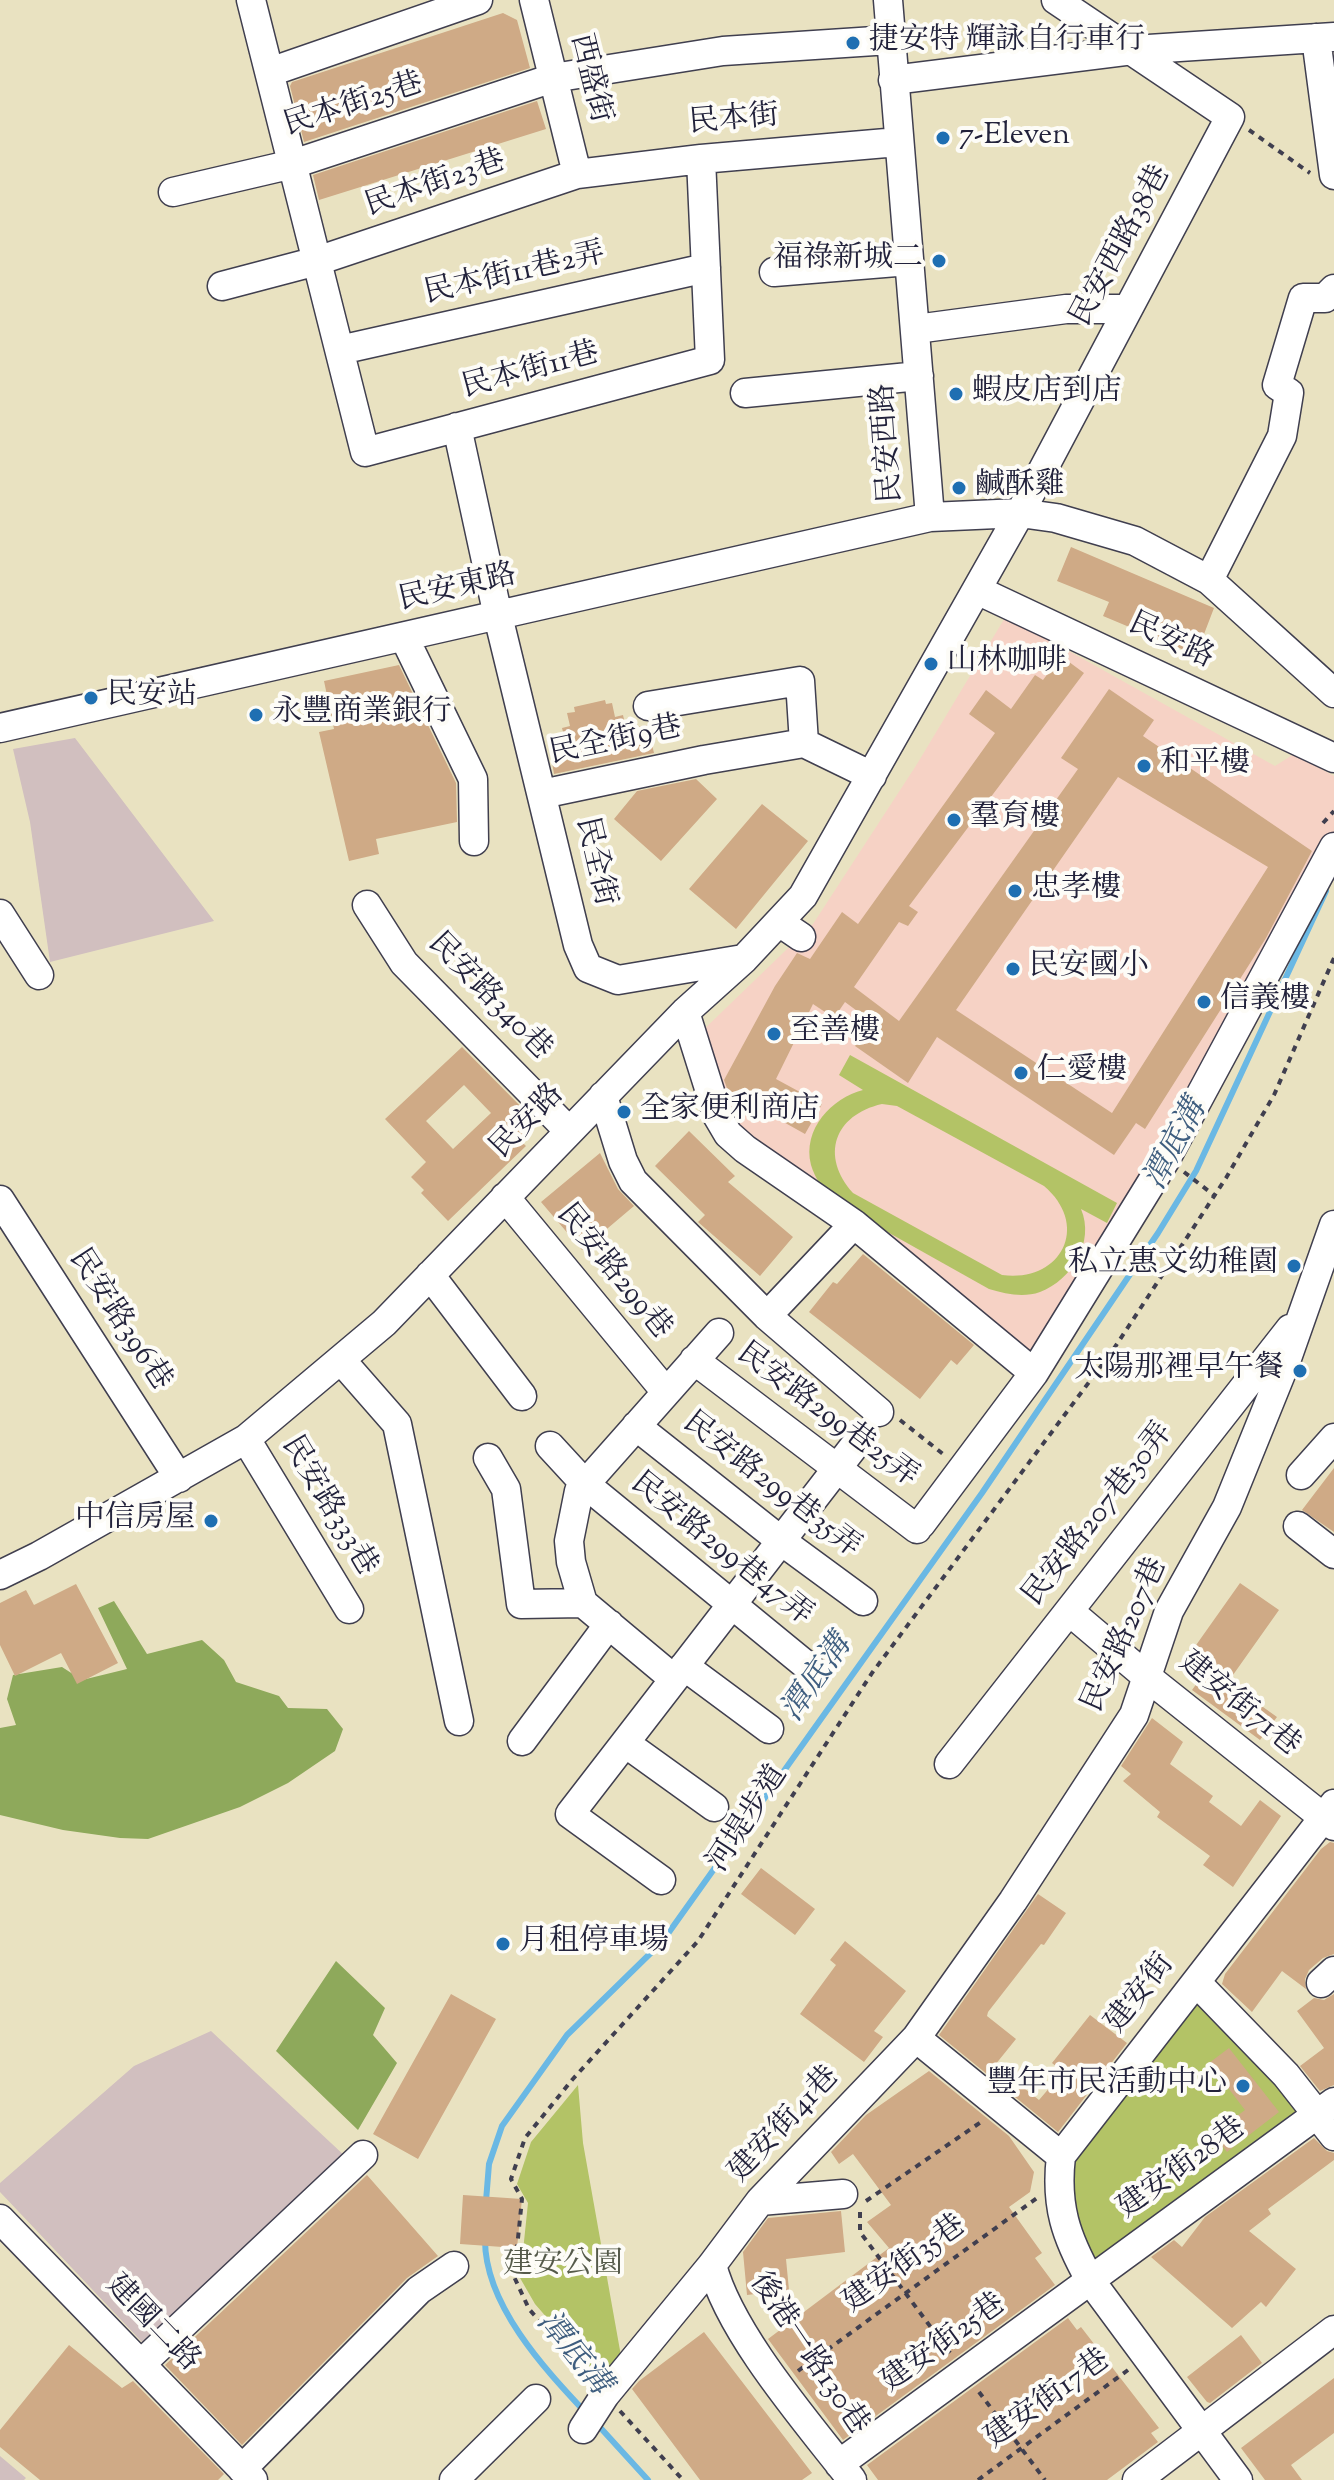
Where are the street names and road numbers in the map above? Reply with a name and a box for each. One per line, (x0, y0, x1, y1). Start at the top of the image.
street label: 西盛街 (560, 31, 616, 127)
street label: 民本街25巷 (280, 68, 428, 146)
street label: 民本街 (688, 100, 780, 144)
street label: 民本街23巷 (361, 145, 511, 227)
street label: 民安西路38巷 (1066, 160, 1180, 334)
street label: 民本街11巷2弄 (421, 238, 609, 314)
street label: 民本街11巷 (459, 337, 603, 409)
street label: 民安西路 (868, 382, 912, 504)
street label: 民安東路 (395, 559, 521, 621)
street label: 民安路 (1122, 608, 1218, 678)
street label: 民全街9巷 (546, 711, 686, 775)
street label: 民全街 (565, 814, 621, 910)
street label: 民安路340巷 (418, 927, 558, 1069)
street label: 民安路 (485, 1078, 573, 1168)
street label: 民安路299巷 (547, 1198, 677, 1348)
street label: 民安路396巷 (59, 1244, 177, 1398)
street label: 民安路299巷25弄 (728, 1337, 924, 1497)
street label: 民安路299巷35弄 (674, 1406, 866, 1568)
street label: 民安路207巷30弄 (1017, 1417, 1183, 1615)
street label: 民安路333巷 (271, 1431, 383, 1583)
street label: 民安路299巷47弄 (622, 1467, 818, 1635)
street label: 民安路207巷 (1077, 1553, 1177, 1719)
street label: 建安街71巷 (1170, 1646, 1306, 1766)
street label: 河堤步道 (702, 1760, 798, 1880)
street label: 建安街 (1100, 1948, 1184, 2042)
street label: 建安街41巷 (723, 2061, 849, 2191)
street label: 建安街28巷 (1112, 2112, 1254, 2228)
street label: 建安街35巷 (838, 2210, 974, 2322)
street label: 後港一路130巷 (740, 2267, 874, 2443)
street label: 建國二路 (96, 2269, 206, 2381)
street label: 建安街25巷 (876, 2288, 1014, 2402)
street label: 建安街17巷 (980, 2344, 1118, 2458)

